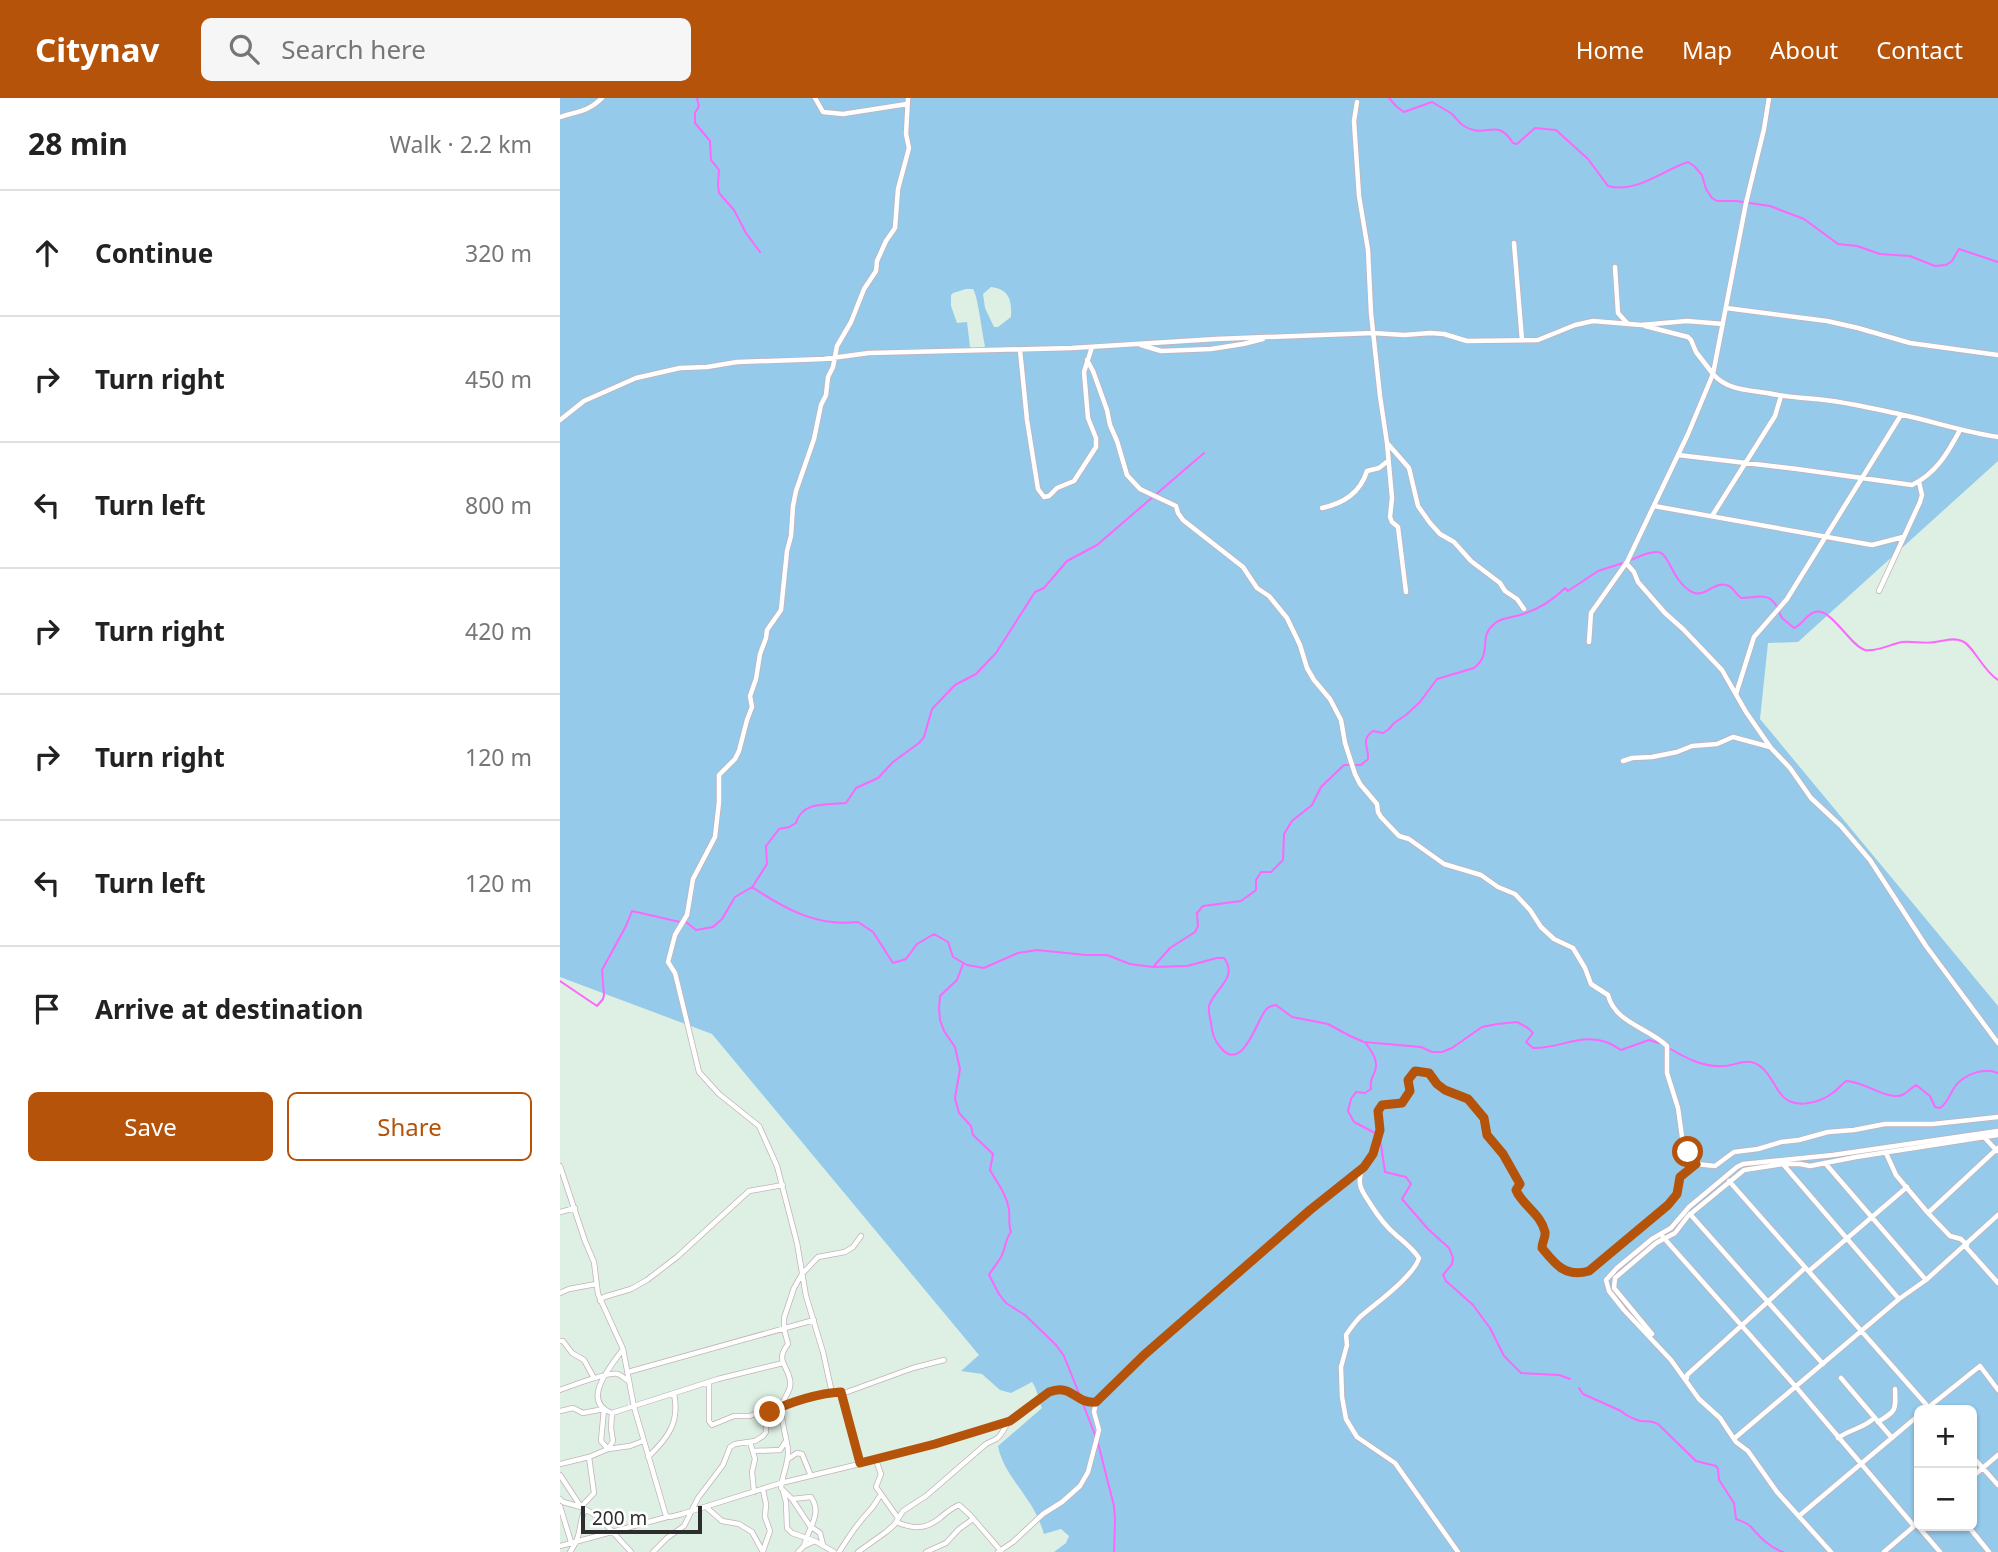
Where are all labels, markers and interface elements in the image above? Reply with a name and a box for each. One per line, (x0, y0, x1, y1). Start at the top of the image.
search box (201, 18, 691, 81)
text: Citynav (35, 27, 159, 72)
icon: search (225, 30, 263, 68)
text: Search here (281, 31, 426, 67)
text: Home (1576, 33, 1644, 66)
text: Map (1682, 33, 1732, 66)
text: About (1770, 33, 1838, 66)
text: Contact (1876, 33, 1963, 66)
text: 28 min (28, 123, 128, 164)
text: Walk · 2.2 km (390, 128, 532, 160)
icon: ahead (28, 234, 66, 272)
text: Continue (95, 235, 213, 271)
text: 320 m (465, 237, 532, 269)
icon: right (28, 360, 66, 398)
text: Turn right (95, 361, 225, 397)
text: 450 m (465, 363, 532, 395)
icon: left (28, 486, 66, 524)
text: Turn left (95, 487, 206, 523)
text: 800 m (465, 489, 532, 521)
icon: right (28, 612, 66, 650)
text: Turn right (95, 613, 225, 649)
text: 420 m (465, 615, 532, 647)
icon: right (28, 738, 66, 776)
text: Turn right (95, 739, 225, 775)
text: 120 m (465, 741, 532, 773)
icon: left (28, 864, 66, 902)
text: Turn left (95, 865, 206, 901)
text: 120 m (465, 867, 532, 899)
icon: arrive (28, 990, 66, 1028)
text: Arrive at destination (95, 991, 364, 1027)
button: Save (28, 1092, 273, 1161)
button: Share (287, 1092, 532, 1161)
route start (1672, 1136, 1703, 1167)
route end (754, 1396, 785, 1427)
map controls (1914, 1405, 1977, 1531)
button: + (1914, 1405, 1977, 1468)
button: − (1914, 1468, 1977, 1531)
scale bar (581, 1503, 702, 1535)
text: 200 m (592, 1505, 647, 1531)

